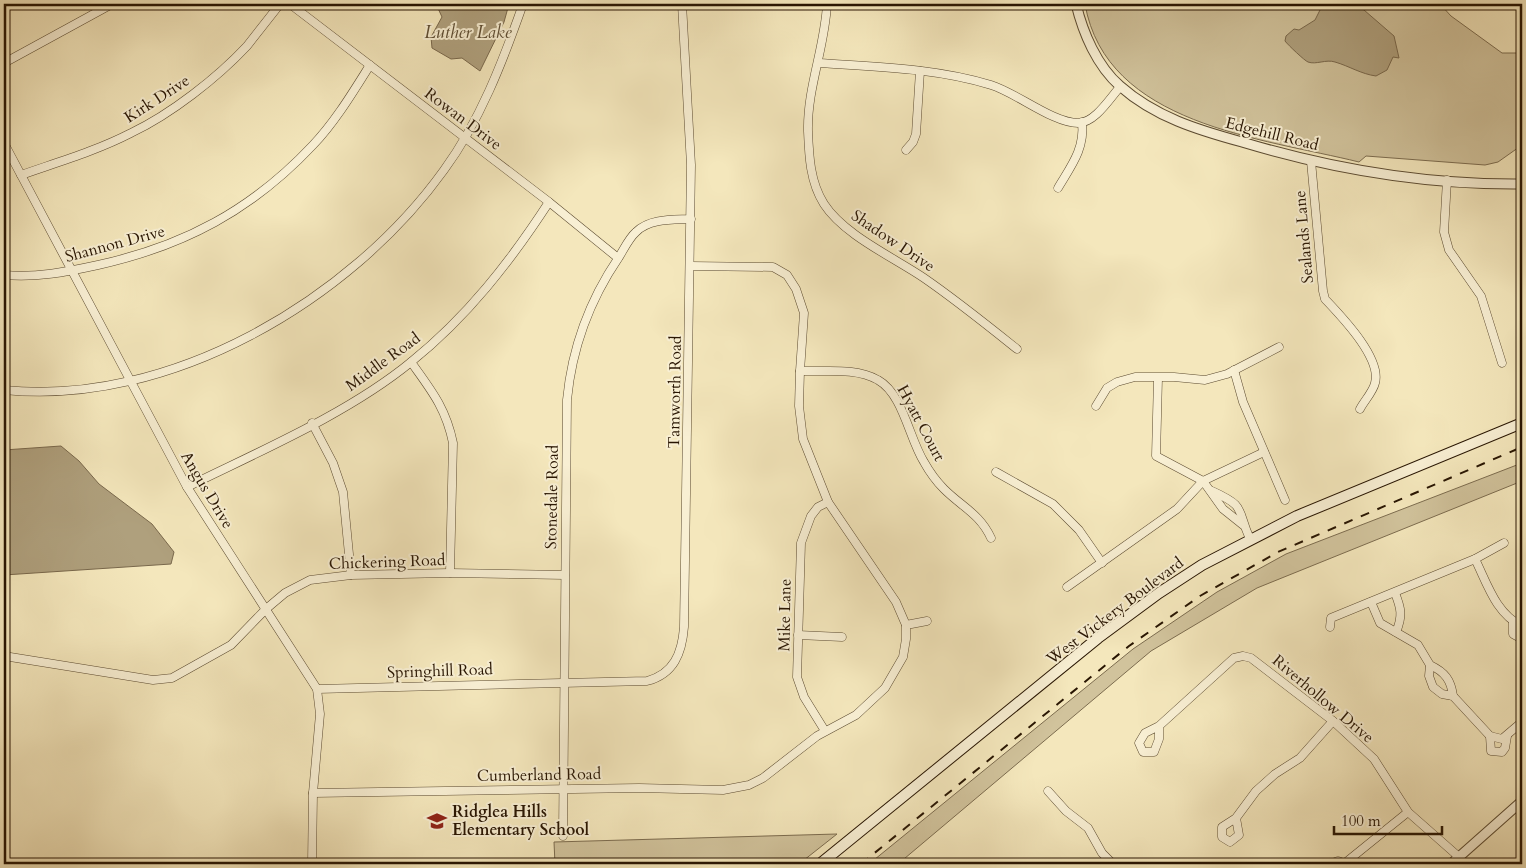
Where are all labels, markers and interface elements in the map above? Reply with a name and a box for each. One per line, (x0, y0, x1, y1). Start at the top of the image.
water label: Luther Lake (424, 20, 513, 45)
street label: Kirk Drive (120, 70, 194, 128)
street label: Rowan Drive (420, 83, 506, 155)
street label: Edgehill Road (1223, 112, 1321, 156)
street label: Sealands Lane (1289, 190, 1319, 284)
street label: Shadow Drive (847, 205, 939, 277)
street label: Shannon Drive (63, 220, 167, 268)
street label: Middle Road (341, 327, 425, 397)
street label: Tamworth Road (663, 335, 687, 449)
street label: Hyatt Court (892, 381, 950, 465)
street label: Stonedale Road (540, 444, 564, 549)
street label: Angus Drive (175, 447, 239, 533)
street label: Chickering Road (328, 549, 446, 575)
street label: West Vickery Boulevard (1041, 552, 1189, 671)
street label: Mike Lane (773, 578, 797, 652)
street label: Riverhollow Drive (1267, 650, 1379, 748)
street label: Springhill Road (387, 658, 494, 684)
street label: Cumberland Road (477, 763, 602, 787)
place label: Ridglea Hills Elementary School (452, 801, 590, 841)
scale bar (1334, 803, 1441, 835)
school or university icon: Ridglea Hills Elementary School (426, 810, 448, 832)
text: 100 m (1341, 811, 1381, 831)

